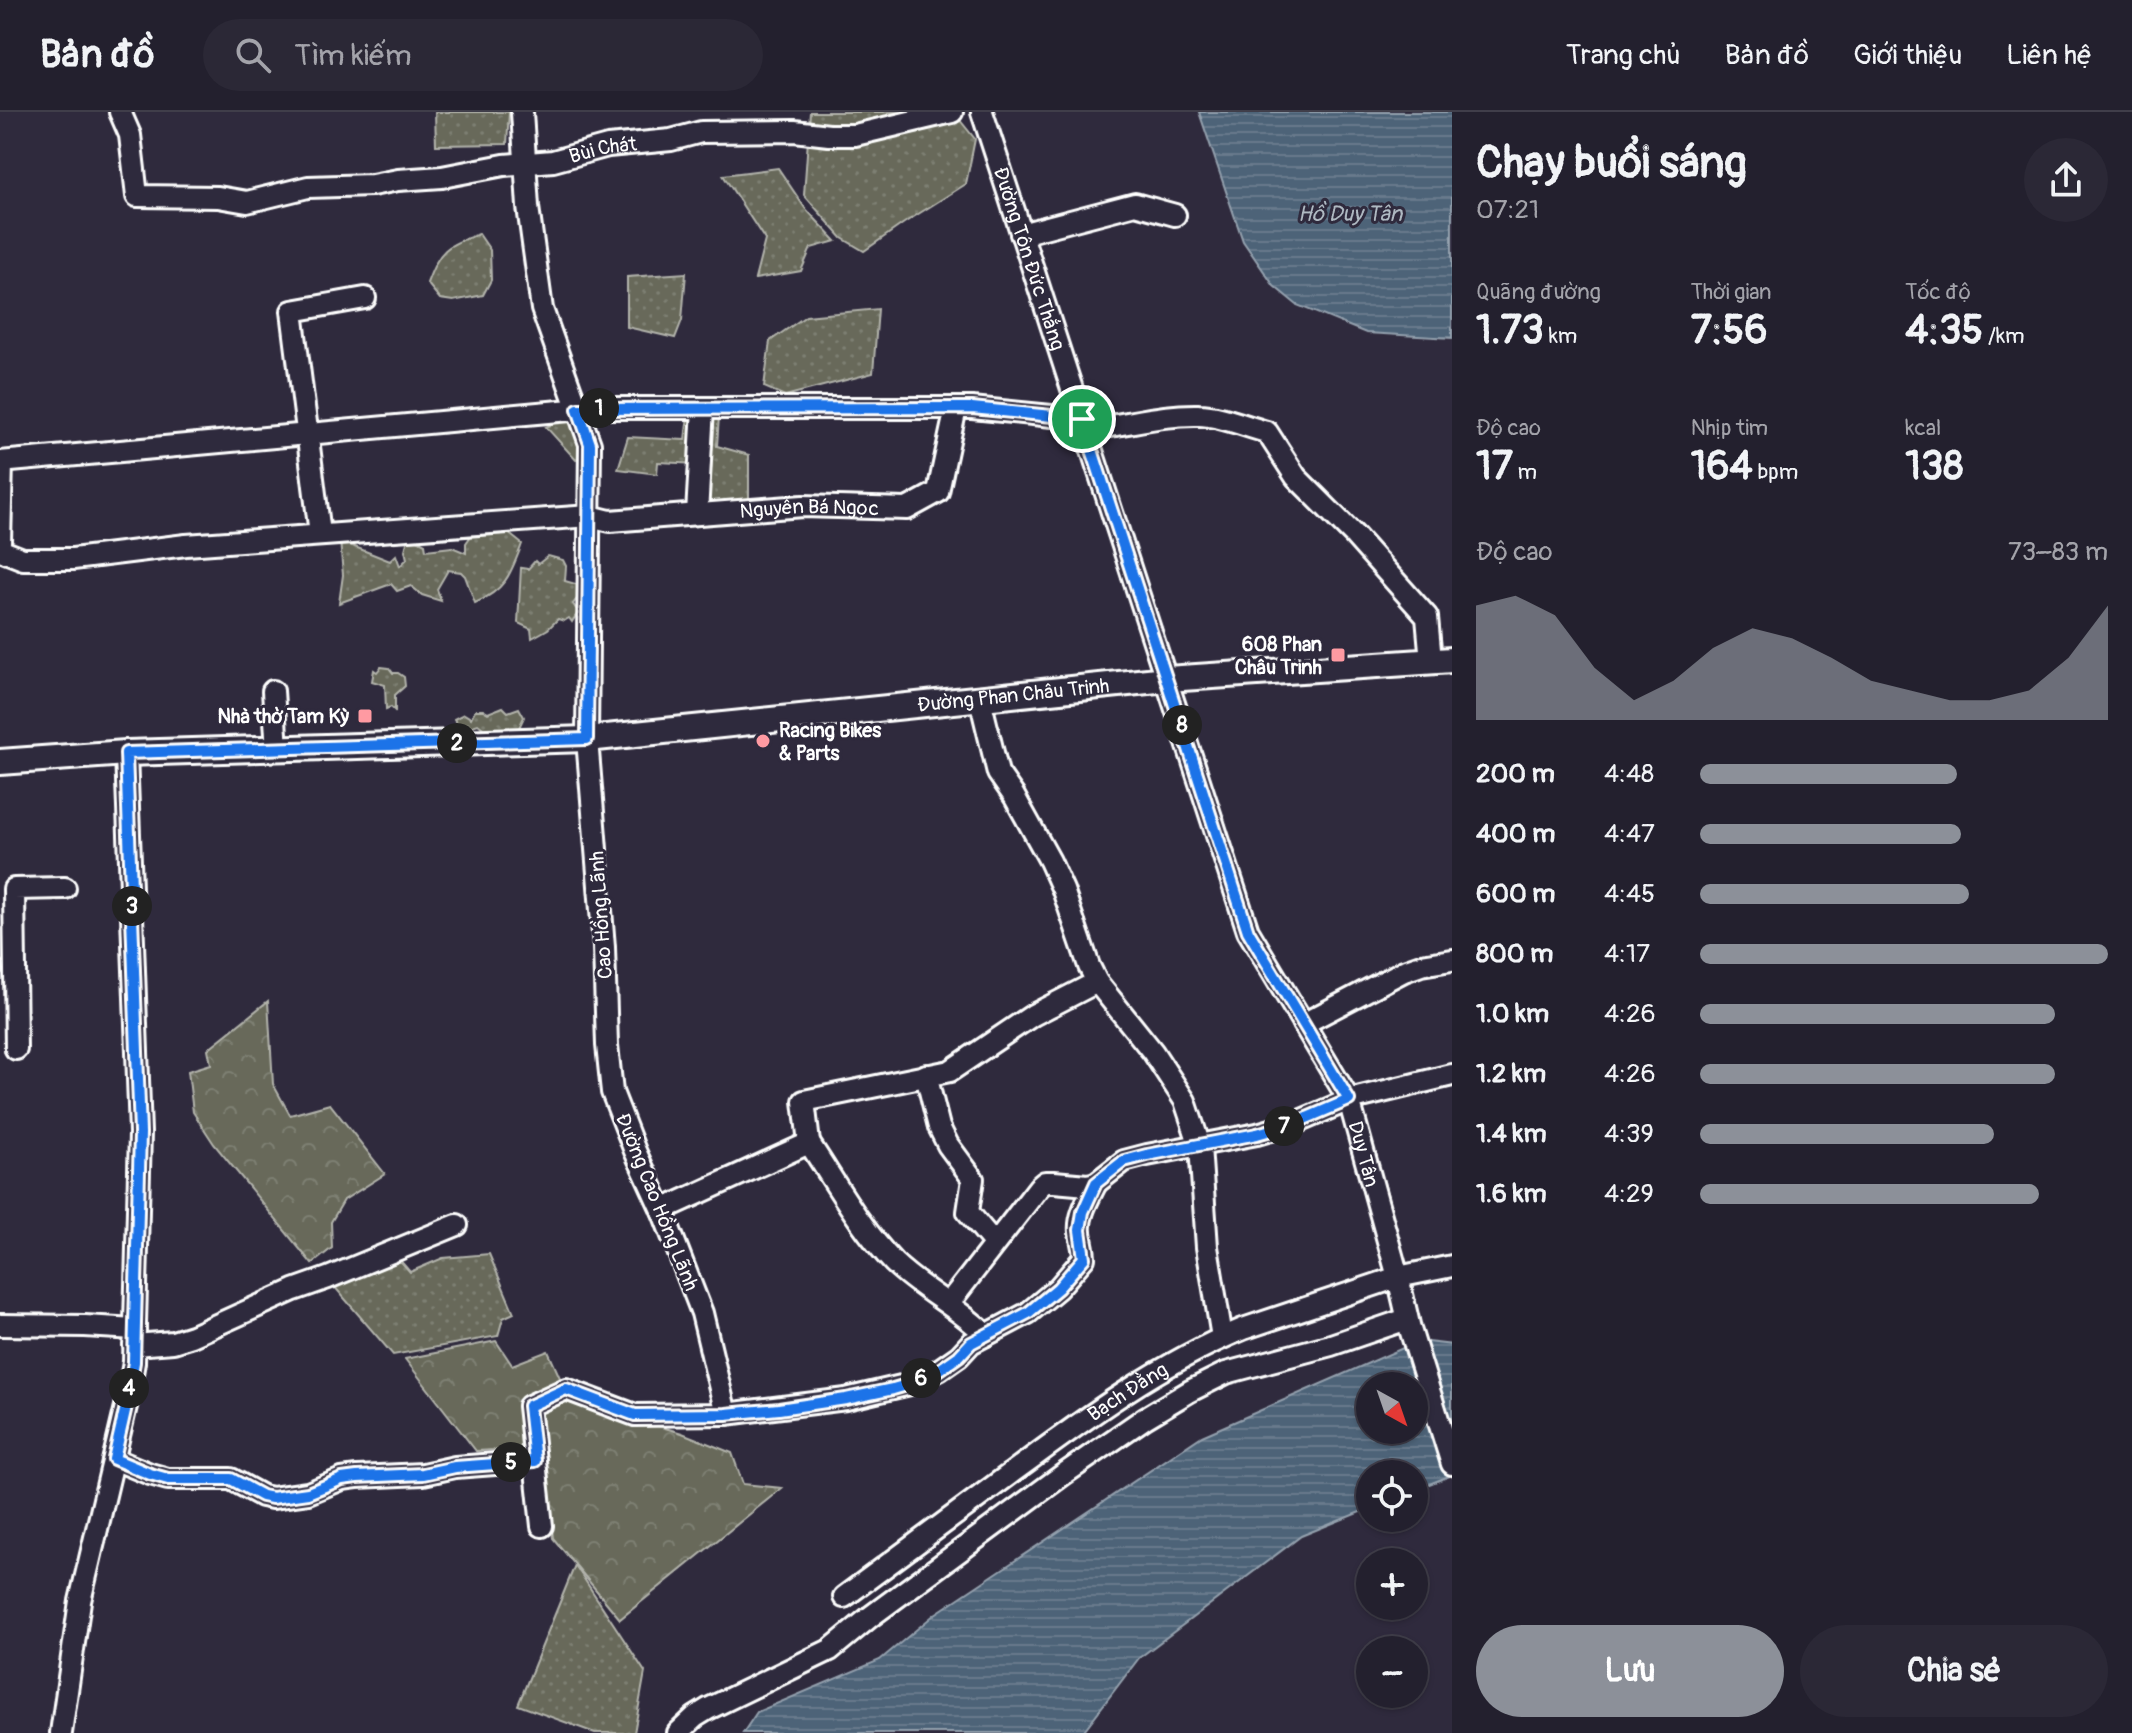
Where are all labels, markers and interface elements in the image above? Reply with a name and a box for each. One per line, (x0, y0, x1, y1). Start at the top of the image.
search box (203, 19, 763, 91)
text: Bản đồ (40, 31, 155, 79)
icon: search (231, 33, 275, 77)
text: Tìm kiếm (295, 37, 412, 74)
text: Trang chủ (1566, 38, 1681, 73)
text: Bản đồ (1725, 38, 1809, 73)
text: Giới thiệu (1853, 38, 1962, 73)
text: Liên hệ (2006, 38, 2092, 73)
street label: Bùi Chát (566, 131, 639, 169)
text: Chạy buổi sáng (1476, 136, 1747, 191)
button: share (2024, 138, 2108, 222)
street label: Đường Tôn Đức Thắng (988, 164, 1071, 353)
text: 07:21 (1476, 194, 1539, 226)
water label: Hồ Duy Tân (1298, 200, 1404, 228)
text: Quãng đường (1476, 278, 1601, 306)
text: Thời gian (1691, 278, 1771, 306)
text: Tốc độ (1905, 278, 1971, 306)
text: 1.73 (1476, 306, 1544, 355)
text: 7:56 (1691, 306, 1767, 355)
text: 4:35 (1905, 306, 1983, 355)
text: km (1544, 322, 1577, 350)
text: /km (1983, 322, 2025, 350)
pin (1048, 385, 1116, 453)
pin: 1 (579, 388, 619, 428)
text: 1 (595, 394, 603, 422)
icon: arrive (1060, 397, 1104, 441)
text: Độ cao (1476, 414, 1541, 442)
text: Nhịp tim (1691, 414, 1768, 442)
text: kcal (1905, 414, 1941, 442)
text: 17 (1476, 442, 1513, 491)
text: 164 (1691, 442, 1753, 491)
text: 138 (1905, 442, 1963, 491)
text: m (1513, 458, 1537, 486)
text: bpm (1753, 458, 1798, 486)
street label: Nguyễn Bá Ngọc (739, 493, 879, 523)
text: Độ cao (1476, 536, 1553, 568)
text: 73–83 m (2008, 536, 2108, 568)
place label: 608 Phan Châu Trinh (1235, 632, 1322, 680)
marker: 608 Phan Châu Trinh (1329, 646, 1347, 664)
street label: Đường Phan Châu Trinh (916, 673, 1110, 717)
place label: Nhà thờ Tam Kỳ (218, 704, 349, 729)
pin: 8 (1162, 705, 1202, 745)
marker: Nhà thờ Tam Kỳ (356, 707, 374, 725)
text: 8 (1176, 711, 1188, 739)
place label: Racing Bikes & Parts (779, 718, 881, 766)
pin: 2 (437, 723, 477, 763)
text: 2 (451, 729, 463, 757)
marker: Racing Bikes & Parts (754, 732, 772, 750)
text: 200 m (1476, 758, 1555, 790)
text: 4:48 (1604, 758, 1654, 790)
text: 400 m (1476, 818, 1555, 850)
text: 4:47 (1604, 818, 1655, 850)
street label: Cao Hồng Lãnh (584, 850, 618, 980)
text: 600 m (1476, 878, 1555, 910)
text: 4:45 (1604, 878, 1655, 910)
pin: 3 (112, 886, 152, 926)
text: 3 (126, 892, 138, 920)
text: 800 m (1476, 938, 1553, 970)
text: 4:17 (1604, 938, 1650, 970)
text: 1.0 km (1476, 998, 1549, 1030)
text: 4:26 (1604, 998, 1656, 1030)
text: 1.2 km (1476, 1058, 1546, 1090)
text: 4:26 (1604, 1058, 1656, 1090)
pin: 7 (1264, 1106, 1304, 1146)
street label: Đường Cao Hồng Lãnh (610, 1110, 704, 1294)
text: 7 (1278, 1112, 1290, 1140)
street label: Duy Tân (1343, 1118, 1385, 1190)
text: 1.4 km (1476, 1118, 1547, 1150)
text: 4:39 (1604, 1118, 1654, 1150)
text: 1.6 km (1476, 1178, 1547, 1210)
text: 4:29 (1604, 1178, 1654, 1210)
street label: Bạch Đằng (1082, 1357, 1172, 1427)
pin: 6 (901, 1358, 941, 1398)
text: 6 (915, 1364, 927, 1392)
pin: 4 (109, 1368, 149, 1408)
north arrow (1356, 1372, 1428, 1444)
map controls (1356, 1372, 1428, 1708)
text: 4 (123, 1374, 135, 1402)
pin: 5 (491, 1442, 531, 1482)
text: 5 (505, 1448, 517, 1476)
button: locate (1356, 1460, 1428, 1532)
button: + (1356, 1548, 1428, 1620)
button: Lưu (1476, 1625, 1784, 1717)
button: Chia sẻ (1800, 1625, 2108, 1717)
button: − (1356, 1636, 1428, 1708)

